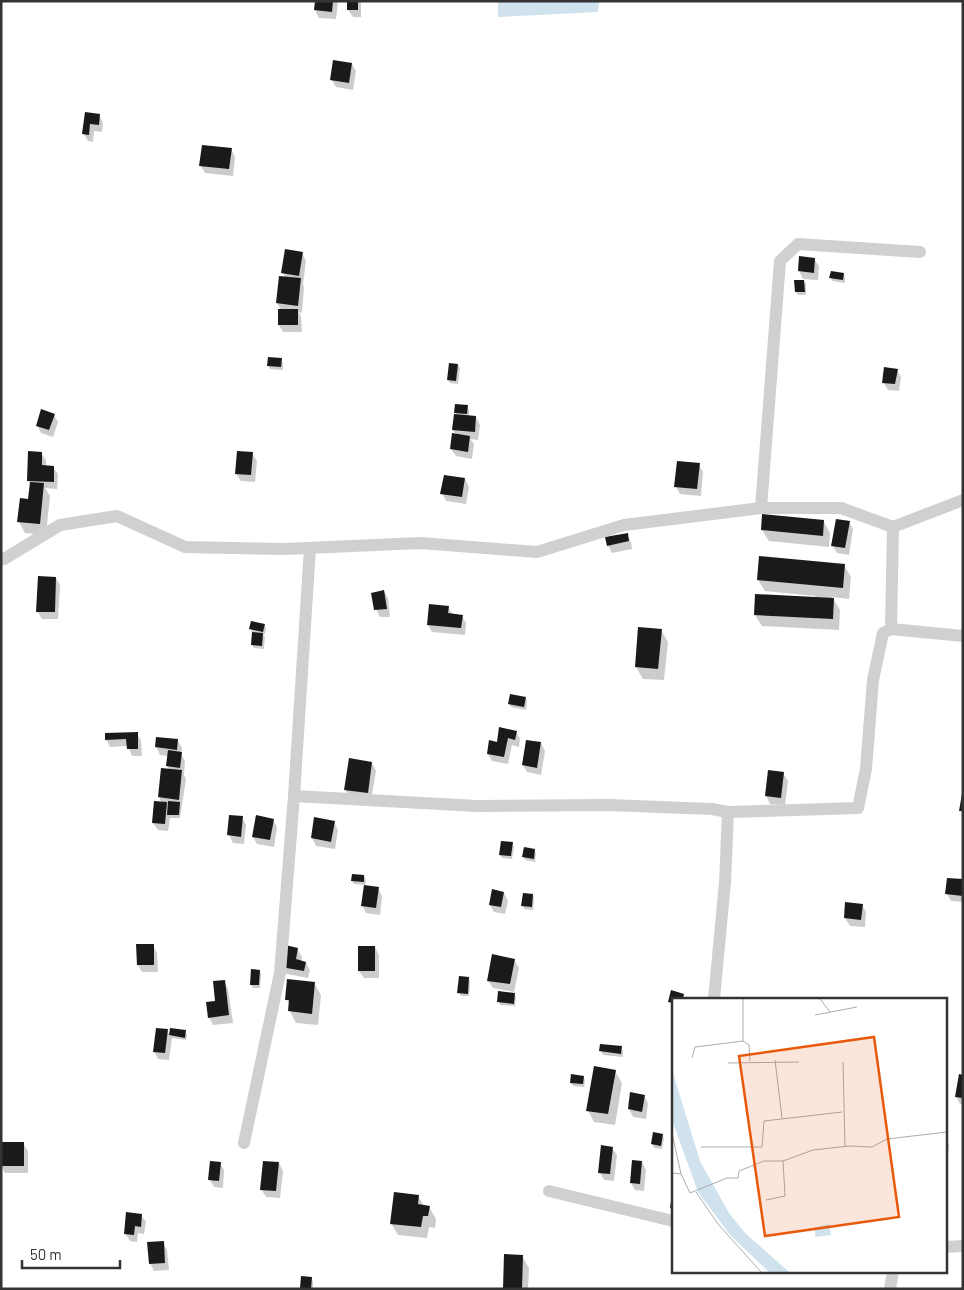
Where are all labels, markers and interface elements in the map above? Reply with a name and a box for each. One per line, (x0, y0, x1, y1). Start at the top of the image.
inset map (672, 998, 946, 1272)
scale bar (22, 1238, 120, 1270)
text: 50 m (30, 1245, 62, 1263)

